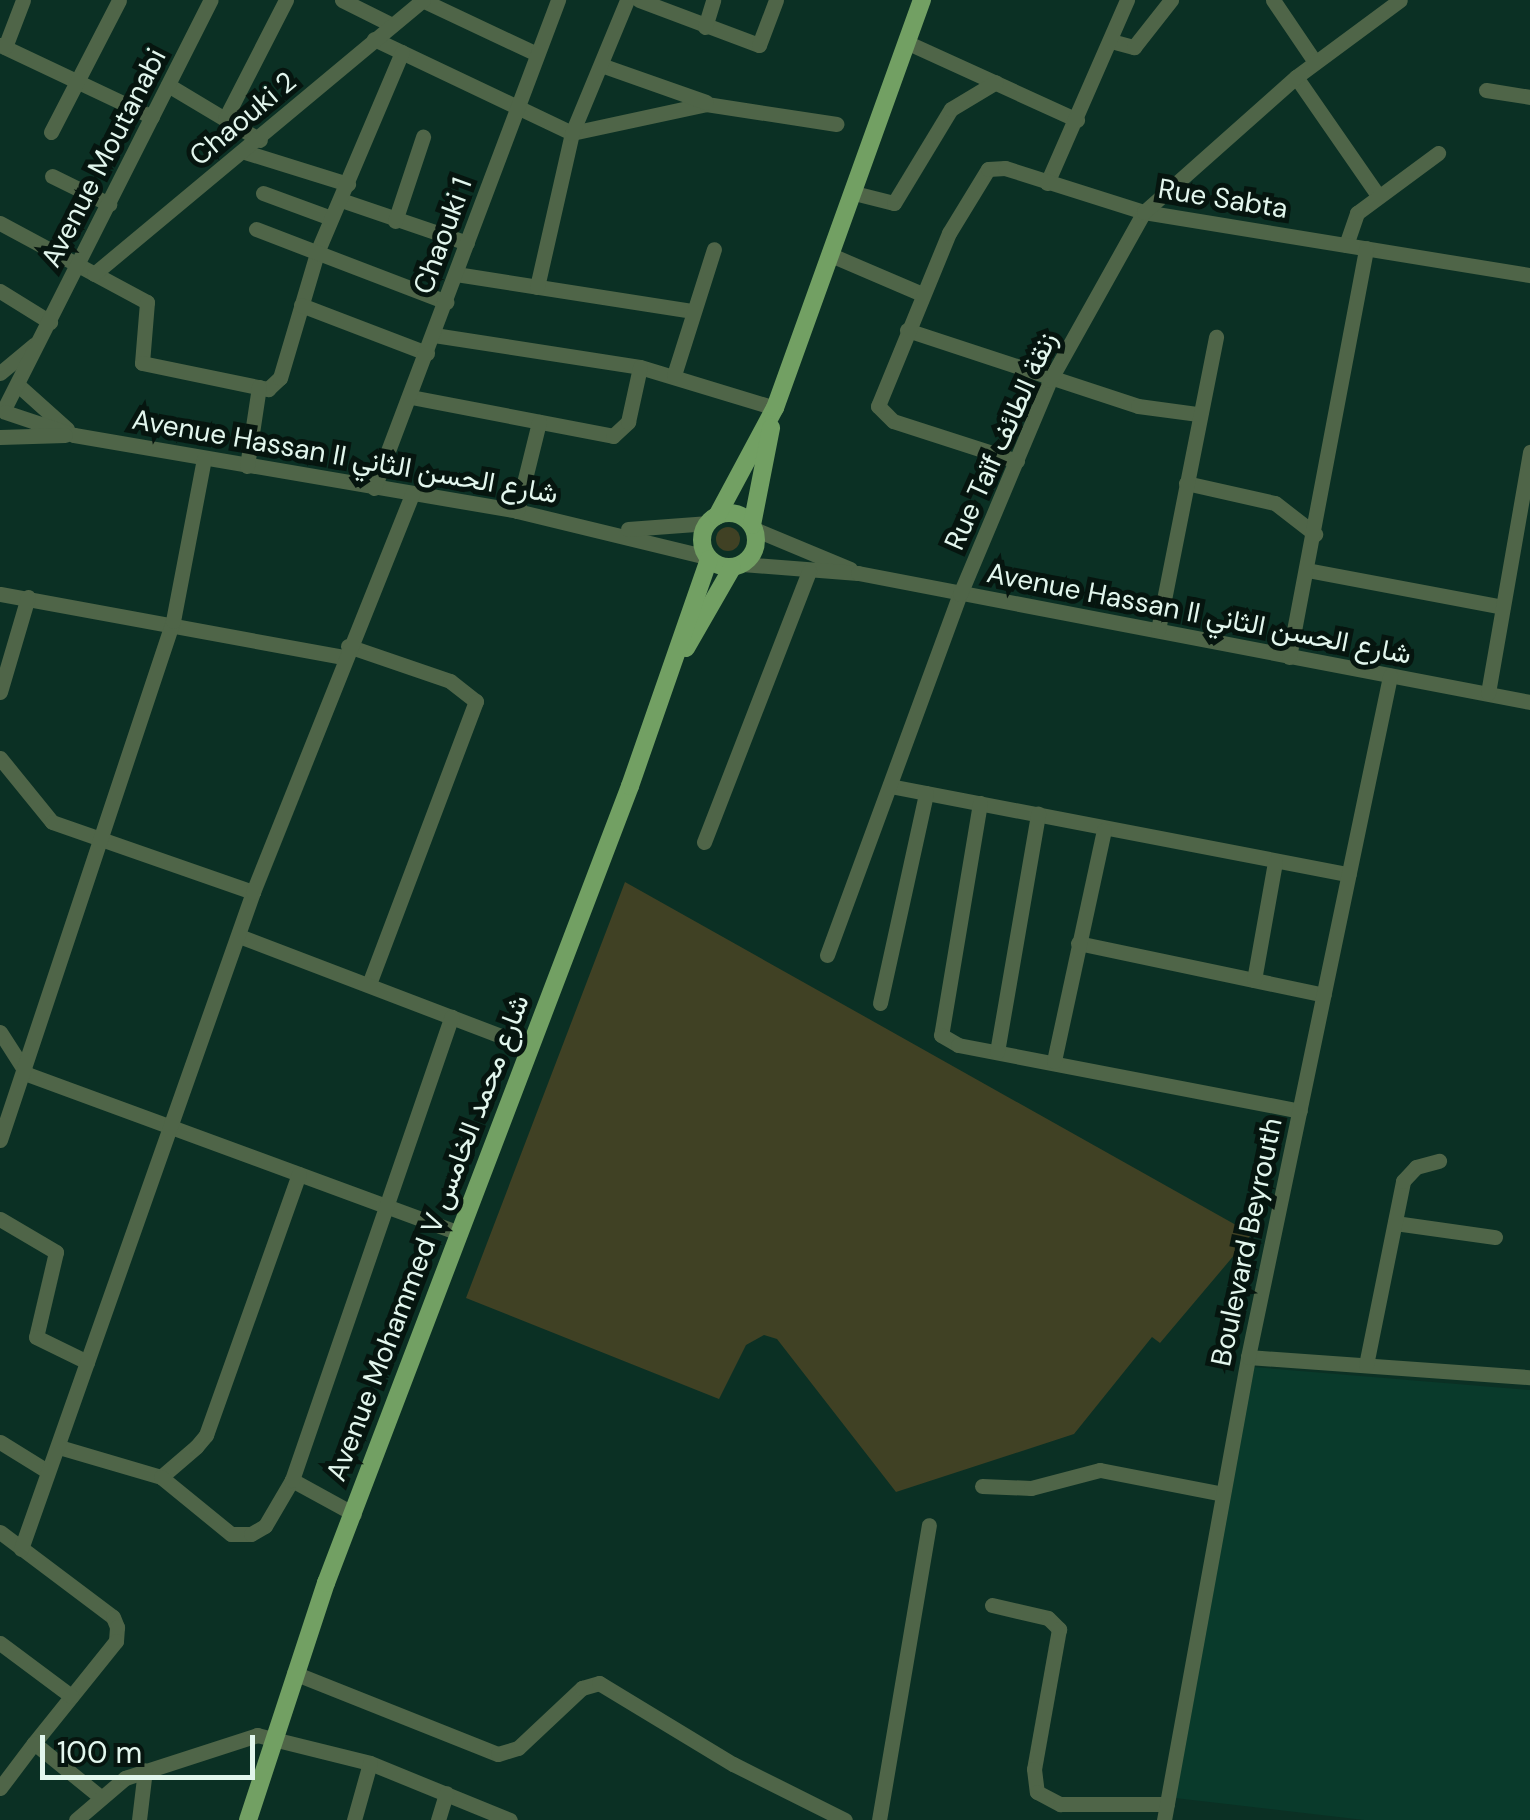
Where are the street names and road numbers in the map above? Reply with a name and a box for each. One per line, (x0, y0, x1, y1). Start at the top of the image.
street label: Avenue Moutanabi (34, 43, 174, 273)
street label: Chaouki 2 (183, 65, 303, 173)
street label: Rue Sabta (1156, 172, 1290, 226)
street label: Chaouki 1 (407, 173, 479, 299)
street label: Rue Taïf زنقة الطائف (938, 327, 1064, 555)
street label: Avenue Hassan II شارع الحسن الثاني (129, 403, 561, 511)
street label: Avenue Hassan II شارع الحسن الثاني (984, 556, 1414, 672)
street label: Avenue Mohammed V شارع محمد الخامس (320, 990, 536, 1486)
street label: Boulevard Beyrouth (1204, 1115, 1290, 1369)

